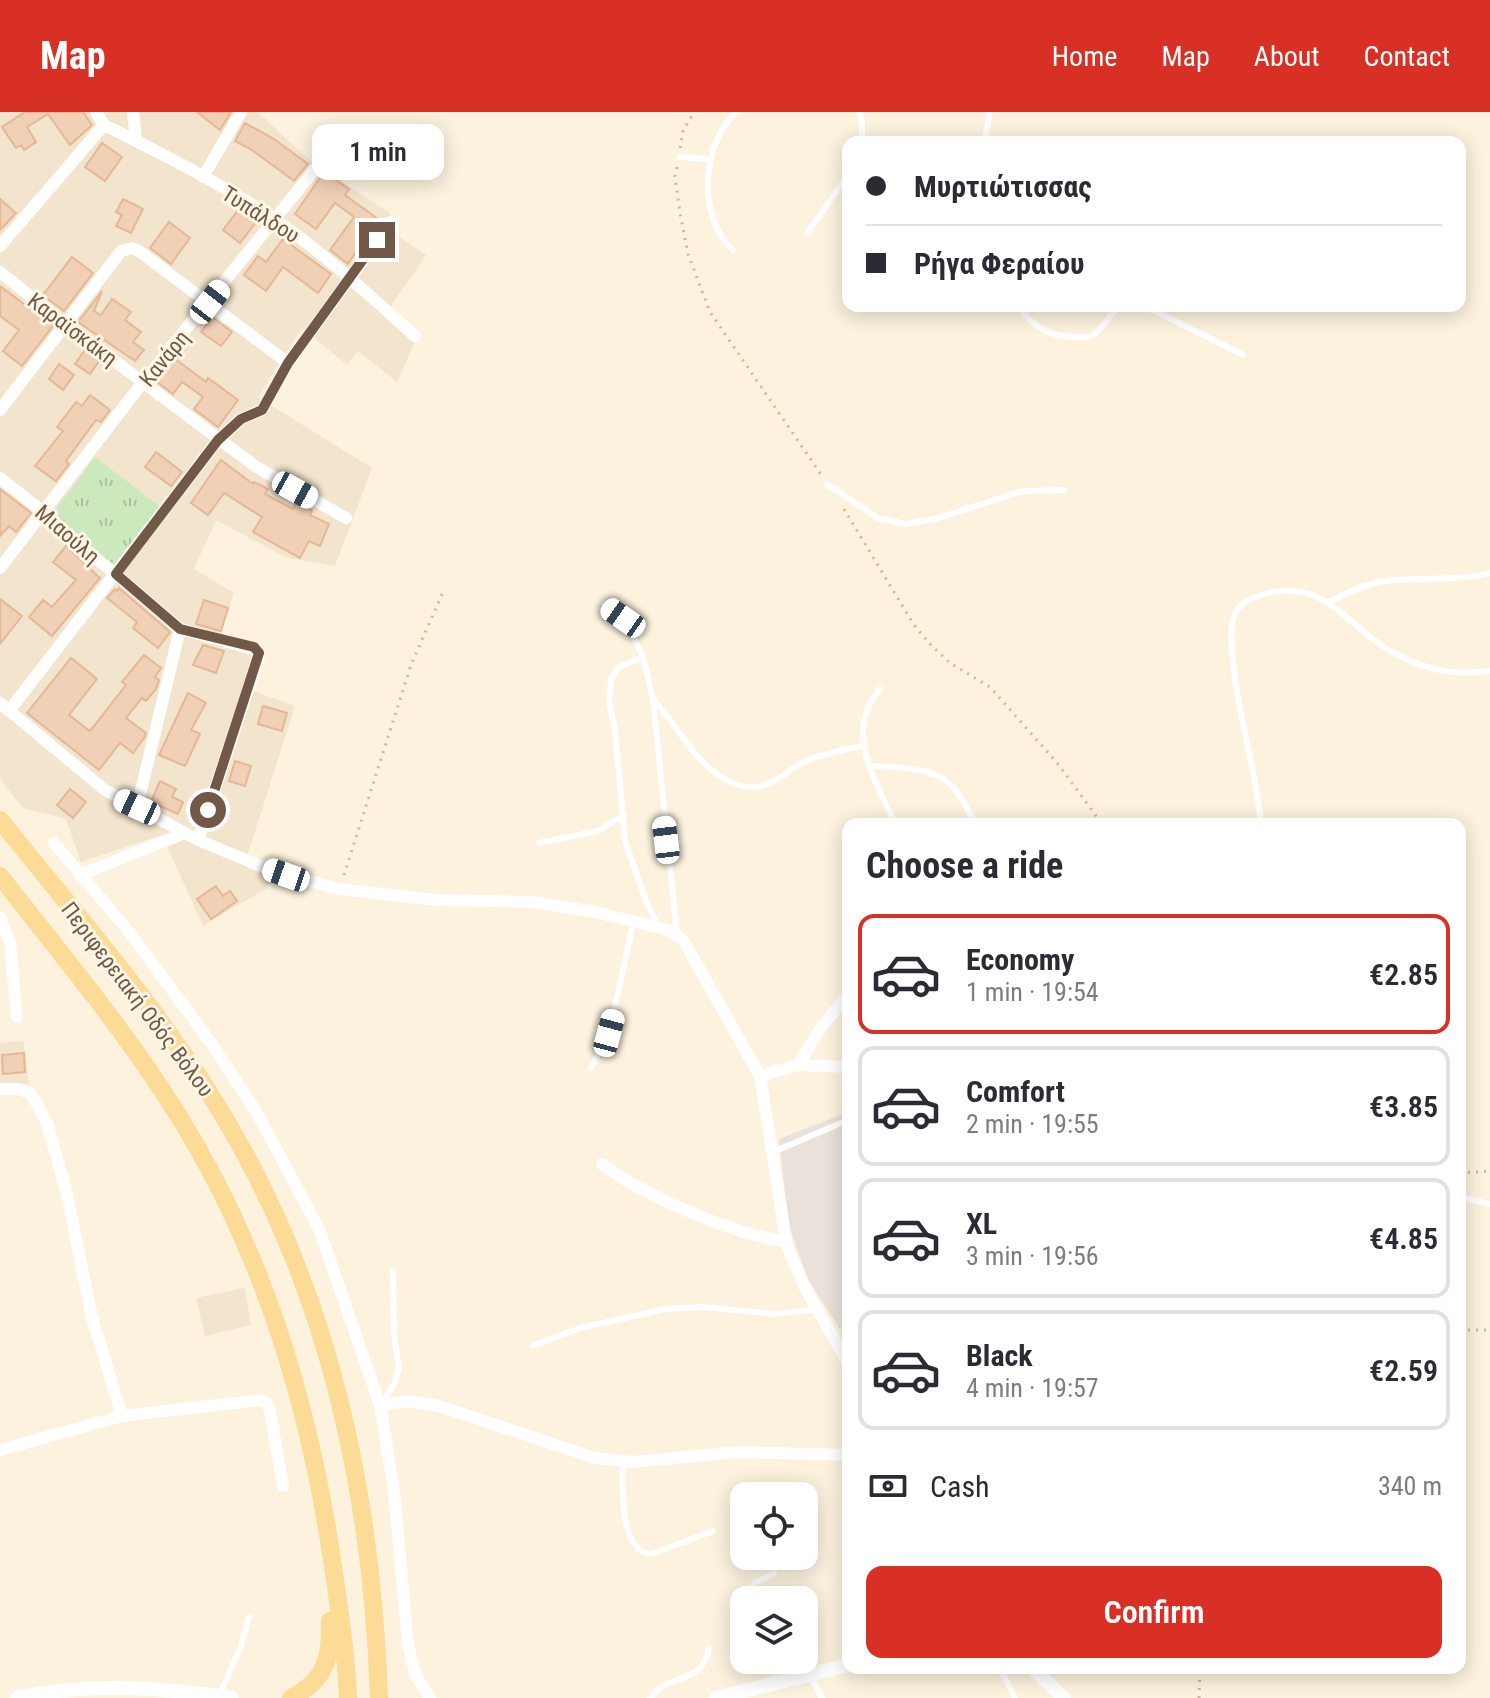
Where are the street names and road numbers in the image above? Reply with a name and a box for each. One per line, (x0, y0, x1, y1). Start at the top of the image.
street label: Τυπάλδου (217, 181, 304, 248)
street label: Καραϊσκάκη (23, 288, 122, 371)
street label: Κανάρη (134, 325, 194, 391)
street label: Μιαούλη (30, 500, 105, 569)
street label: Περιφερειακή Οδός Βόλου (56, 897, 219, 1101)

